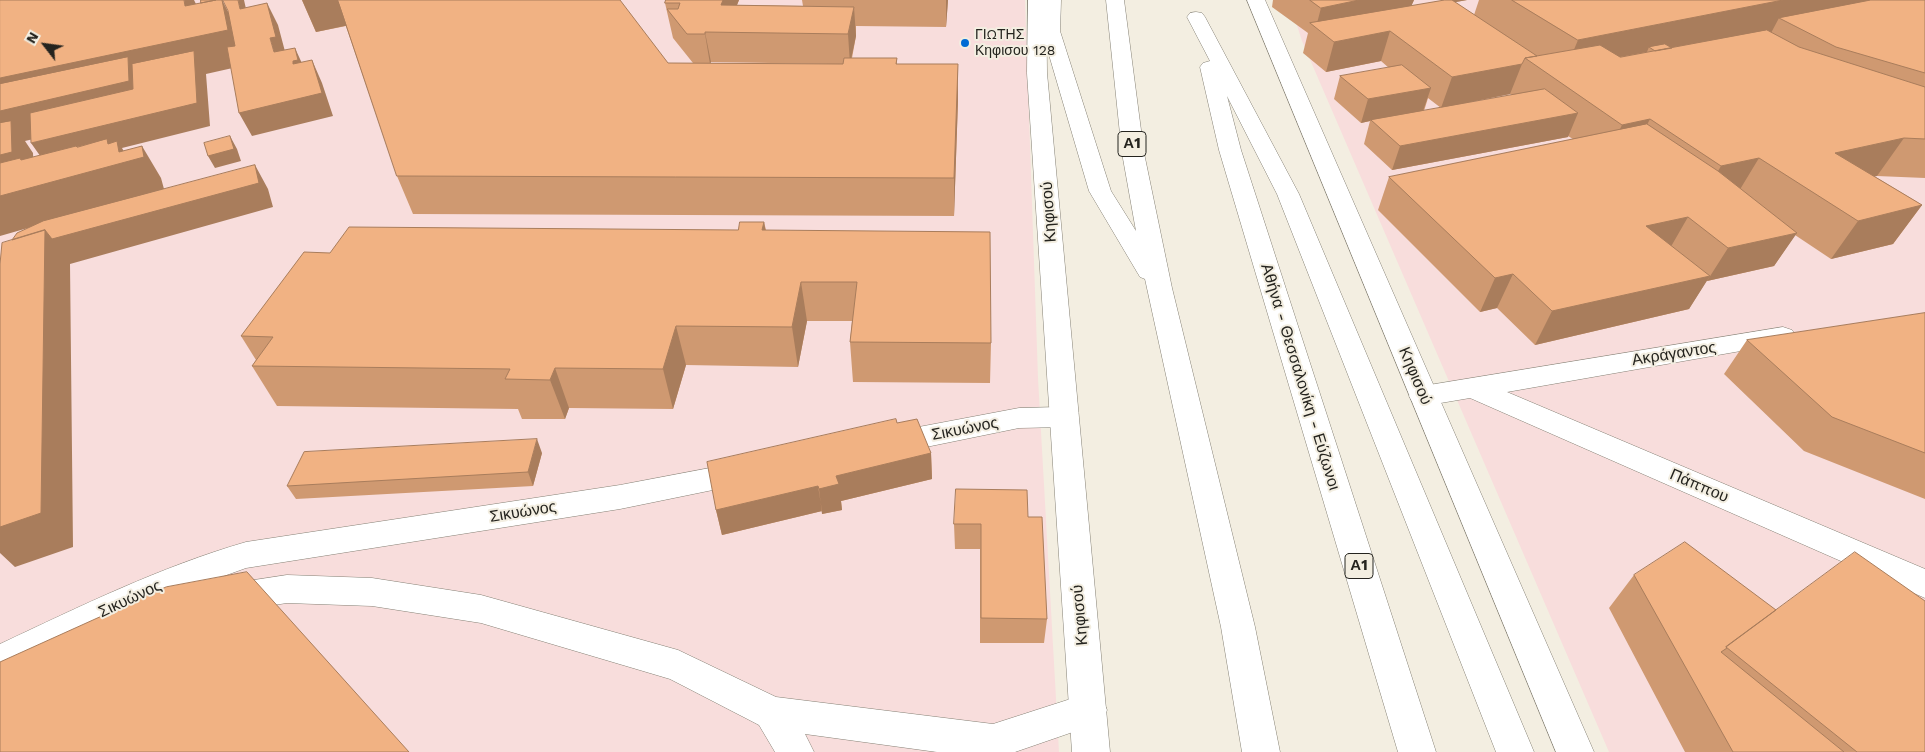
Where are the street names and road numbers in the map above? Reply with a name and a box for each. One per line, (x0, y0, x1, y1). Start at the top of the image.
road number: Α1 (1118, 132, 1146, 156)
street label: Κηφισού (1037, 181, 1061, 243)
street label: Αθήνα - Θεσσαλονίκη - Εύζωνοι (1256, 261, 1344, 493)
street label: Ακράγαντος (1631, 338, 1717, 370)
street label: Κηφισού (1394, 344, 1436, 408)
street label: Σικυώνος (930, 413, 1000, 445)
street label: Πάππου (1667, 465, 1731, 507)
street label: Σικυώνος (488, 497, 558, 527)
road number: Α1 (1345, 554, 1373, 578)
street label: Σικυώνος (95, 576, 165, 622)
street label: Κηφισού (1068, 584, 1092, 646)

